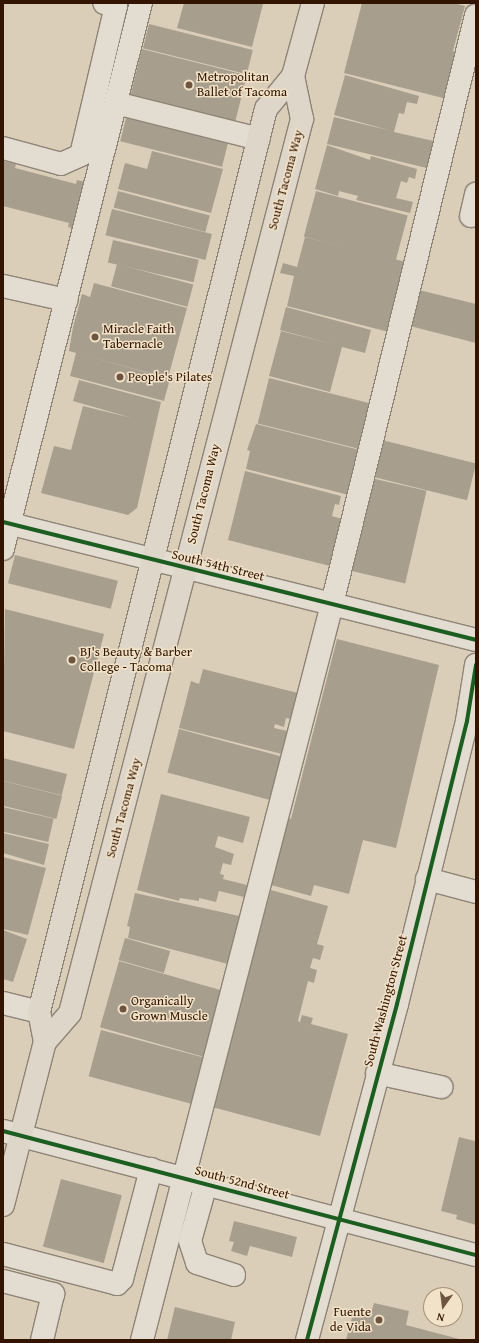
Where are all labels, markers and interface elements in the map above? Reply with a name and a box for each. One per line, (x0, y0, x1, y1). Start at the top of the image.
place label: Metropolitan Ballet of Tacoma (197, 70, 287, 101)
marker: Metropolitan Ballet of Tacoma (184, 80, 194, 90)
street label: South Tacoma Way (265, 128, 307, 232)
place label: Miracle Faith Tabernacle (103, 322, 174, 353)
marker: Miracle Faith Tabernacle (90, 332, 100, 342)
place label: People's Pilates (128, 369, 212, 385)
marker: People's Pilates (115, 372, 125, 382)
street label: South Tacoma Way (184, 442, 224, 546)
street label: South 54th Street (170, 547, 266, 585)
place label: BJ's Beauty & Barber College - Tacoma (80, 645, 192, 676)
marker: BJ's Beauty & Barber College - Tacoma (67, 655, 77, 665)
street label: South Tacoma Way (103, 756, 145, 860)
street label: South Washington Street (361, 933, 411, 1069)
place label: Organically Grown Muscle (131, 994, 208, 1025)
marker: Organically Grown Muscle (118, 1004, 128, 1014)
street label: South 52nd Street (193, 1163, 291, 1203)
north arrow (423, 1287, 463, 1327)
place label: Fuente de Vida (330, 1305, 371, 1336)
text: N (435, 1309, 446, 1326)
marker: Fuente de Vida (374, 1315, 384, 1325)

